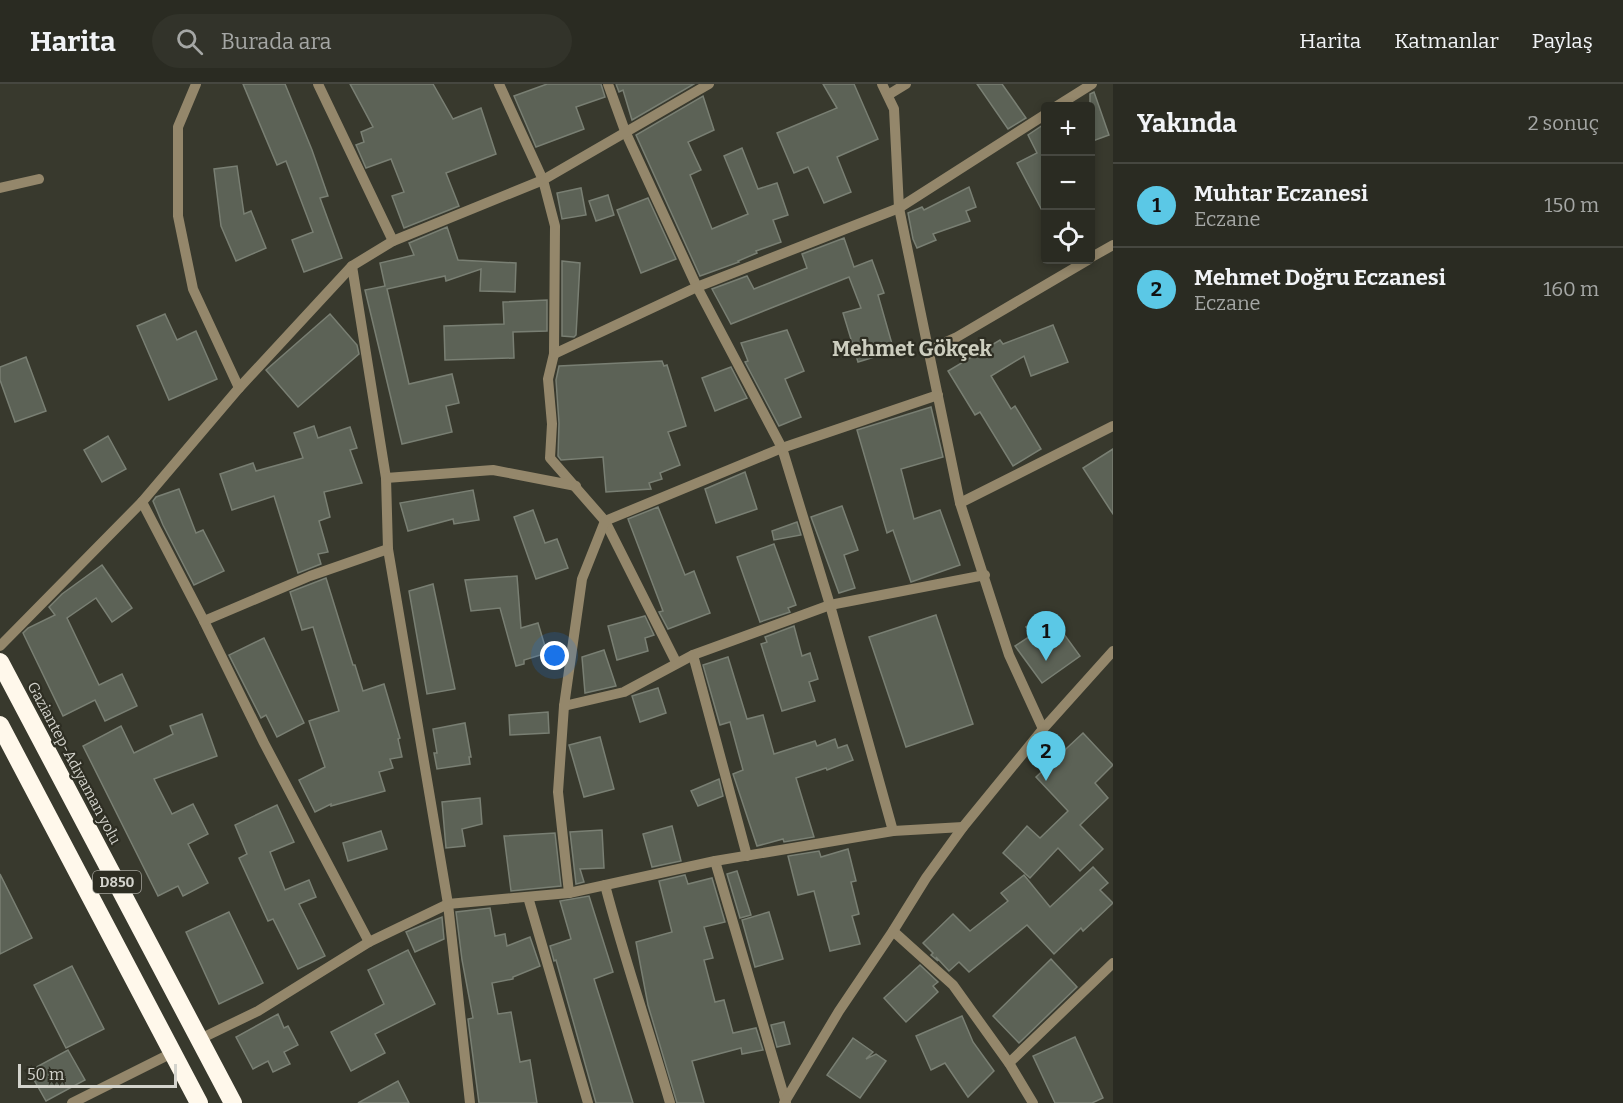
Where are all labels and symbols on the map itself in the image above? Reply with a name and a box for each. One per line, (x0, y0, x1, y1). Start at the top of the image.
district label: Mehmet Gökçek (832, 336, 993, 362)
pin: 1 (1026, 612, 1066, 661)
your location (540, 641, 569, 670)
street label: Gaziantep-Adıyaman yolu (24, 679, 124, 847)
pin: 2 (1026, 732, 1066, 781)
road number: D850 (93, 871, 141, 893)
scale bar (18, 1061, 177, 1088)

